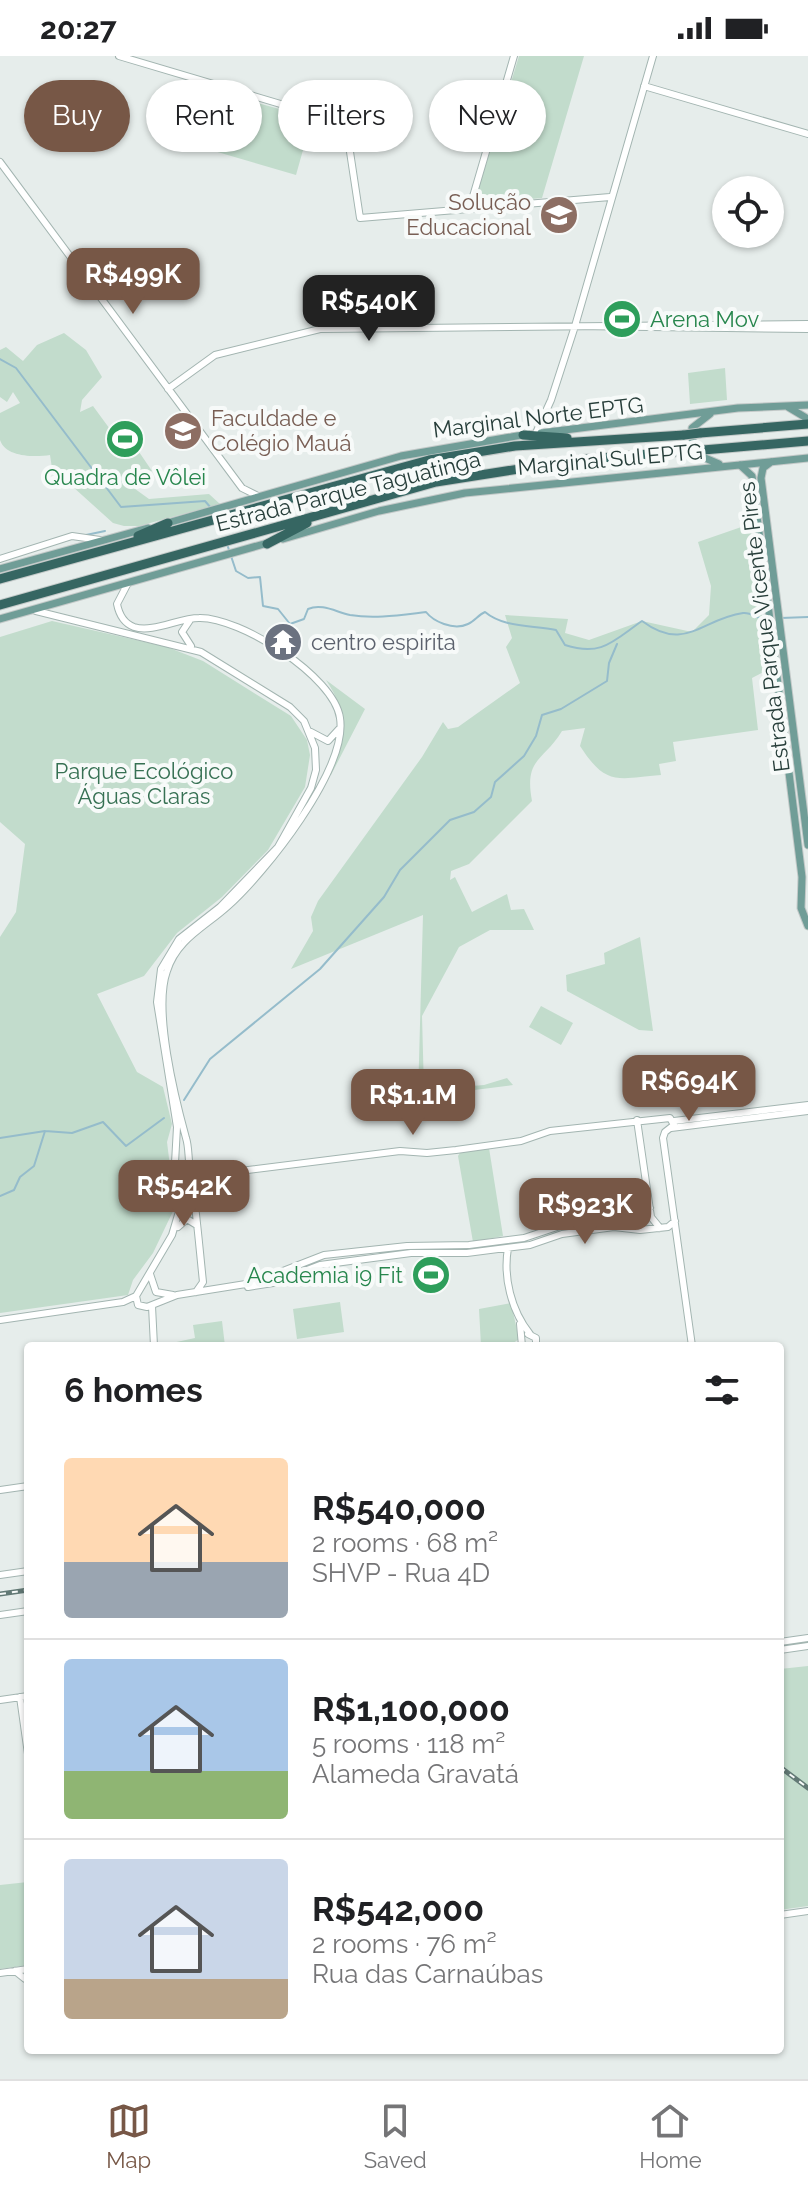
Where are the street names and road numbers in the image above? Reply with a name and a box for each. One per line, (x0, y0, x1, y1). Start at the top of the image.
street label: Marginal Norte EPTG (431, 391, 645, 443)
street label: Marginal Sul EPTG (516, 438, 704, 480)
street label: Estrada Parque Taguatinga (213, 445, 483, 537)
street label: Estrada Parque Vicente Pires (733, 480, 795, 774)

